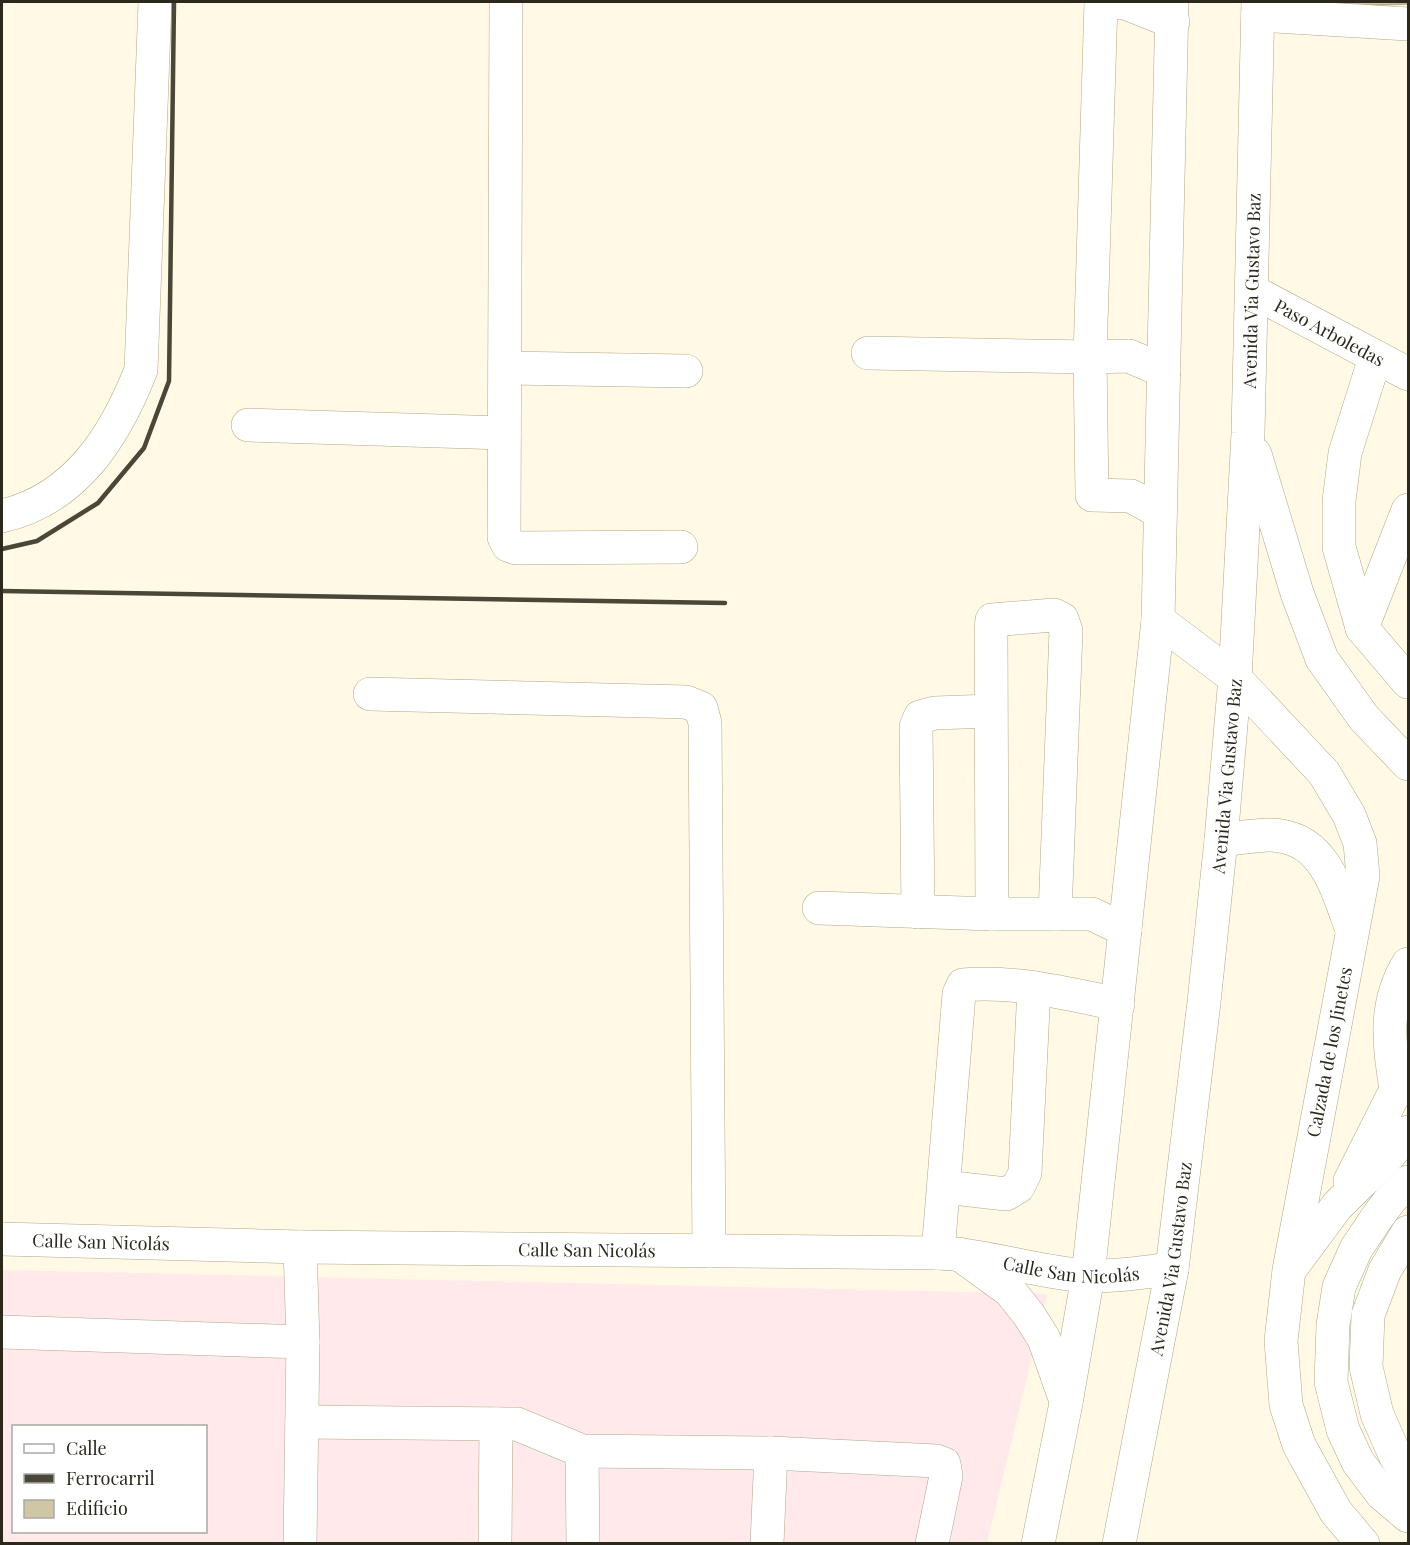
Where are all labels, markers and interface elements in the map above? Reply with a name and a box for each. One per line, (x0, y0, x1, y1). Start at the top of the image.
street label: Avenida Via Gustavo Baz (1237, 193, 1266, 390)
street label: Paso Arboledas (1270, 293, 1389, 371)
street label: Avenida Via Gustavo Baz (1205, 678, 1247, 876)
street label: Calzada de los Jinetes (1301, 965, 1357, 1139)
street label: Avenida Via Gustavo Baz (1143, 1161, 1197, 1359)
street label: Calle San Nicolás (32, 1228, 170, 1255)
street label: Calle San Nicolás (518, 1237, 656, 1262)
street label: Calle San Nicolás (1001, 1250, 1141, 1288)
legend (12, 1425, 207, 1533)
text: Calle (66, 1436, 107, 1460)
text: Ferrocarril (66, 1466, 155, 1490)
text: Edificio (66, 1496, 128, 1520)

